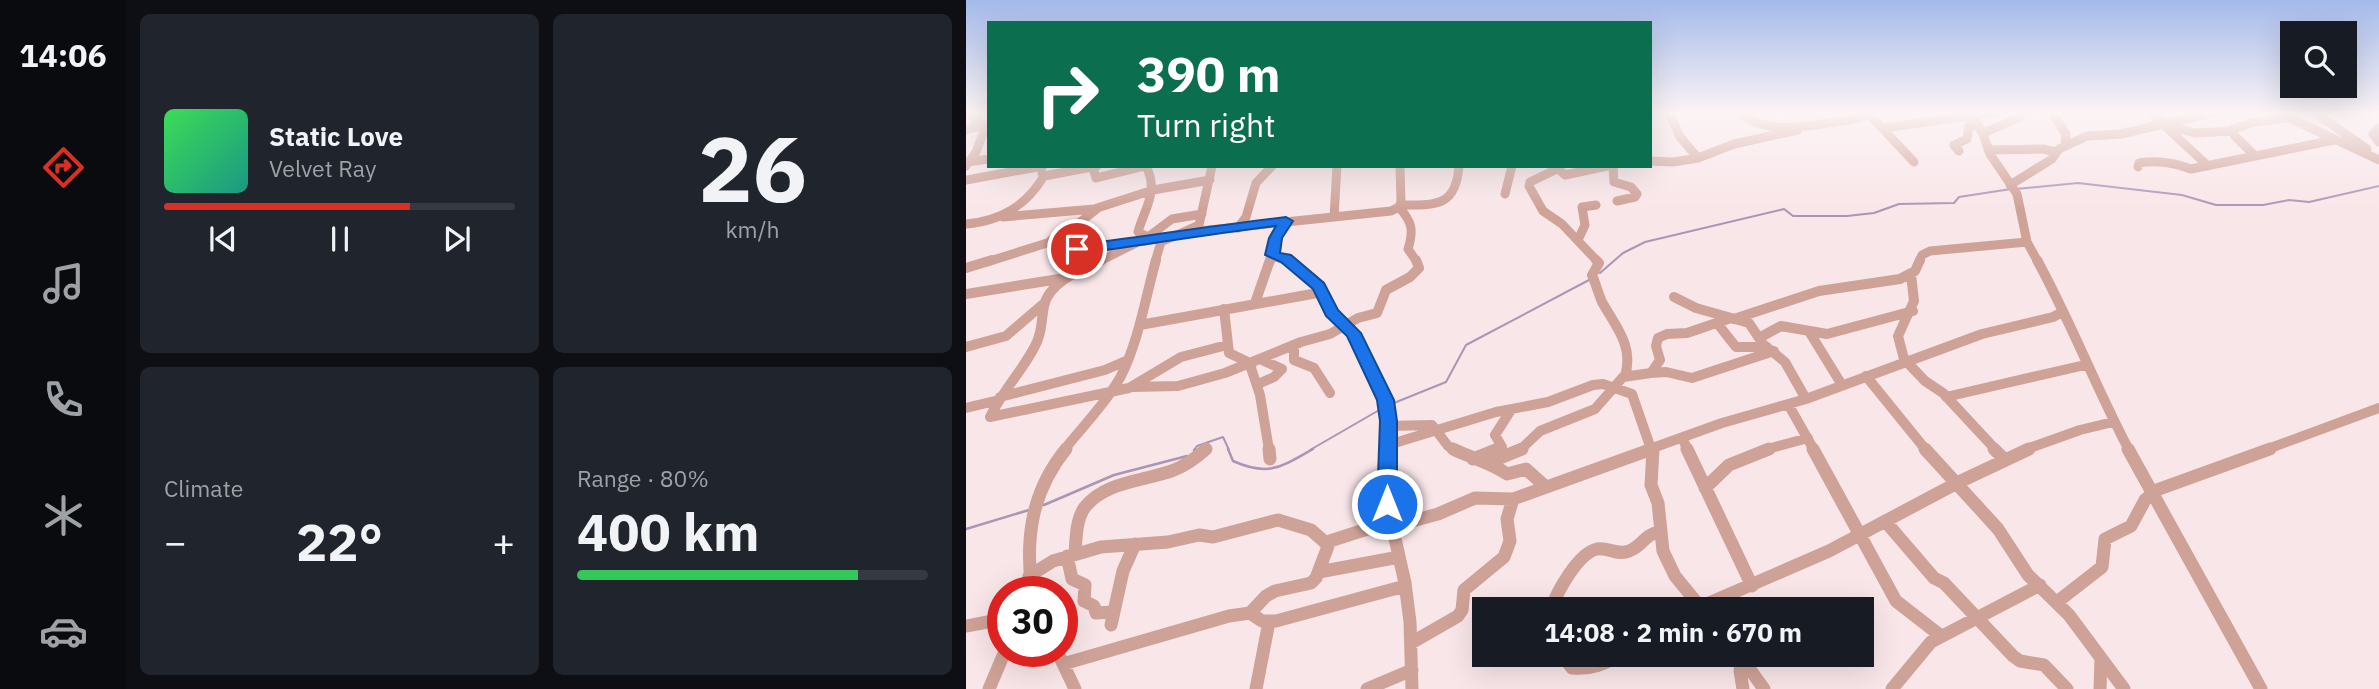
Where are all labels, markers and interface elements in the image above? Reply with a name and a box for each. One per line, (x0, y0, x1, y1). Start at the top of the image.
map controls (2280, 21, 2357, 98)
button: search (2280, 21, 2357, 98)
text: 14:06 (19, 34, 107, 76)
text: 390 m (1137, 42, 1281, 105)
icon: right (1022, 49, 1113, 140)
text: Turn right (1137, 104, 1275, 146)
text: 26 (698, 109, 807, 227)
text: Static Love (269, 119, 403, 153)
icon: directions (39, 143, 88, 192)
text: Velvet Ray (269, 153, 376, 183)
text: km/h (725, 214, 780, 244)
pin (1047, 219, 1107, 279)
icon: previous (204, 220, 242, 258)
icon: pause (321, 220, 359, 258)
icon: next (438, 220, 476, 258)
icon: arrive (1058, 230, 1096, 268)
icon: music (39, 259, 88, 308)
icon: phone (39, 375, 88, 424)
text: Range · 80% (577, 463, 709, 493)
position arrow (1350, 467, 1424, 541)
text: Climate (164, 473, 243, 503)
icon: climate (39, 491, 88, 540)
text: 400 km (577, 498, 759, 565)
text: 22° (296, 508, 383, 575)
text: − (164, 517, 187, 566)
text: + (492, 517, 515, 566)
speed limit sign: 30 (987, 576, 1078, 667)
icon: car (39, 607, 88, 656)
text: 14:08 · 2 min · 670 m (1544, 615, 1802, 649)

